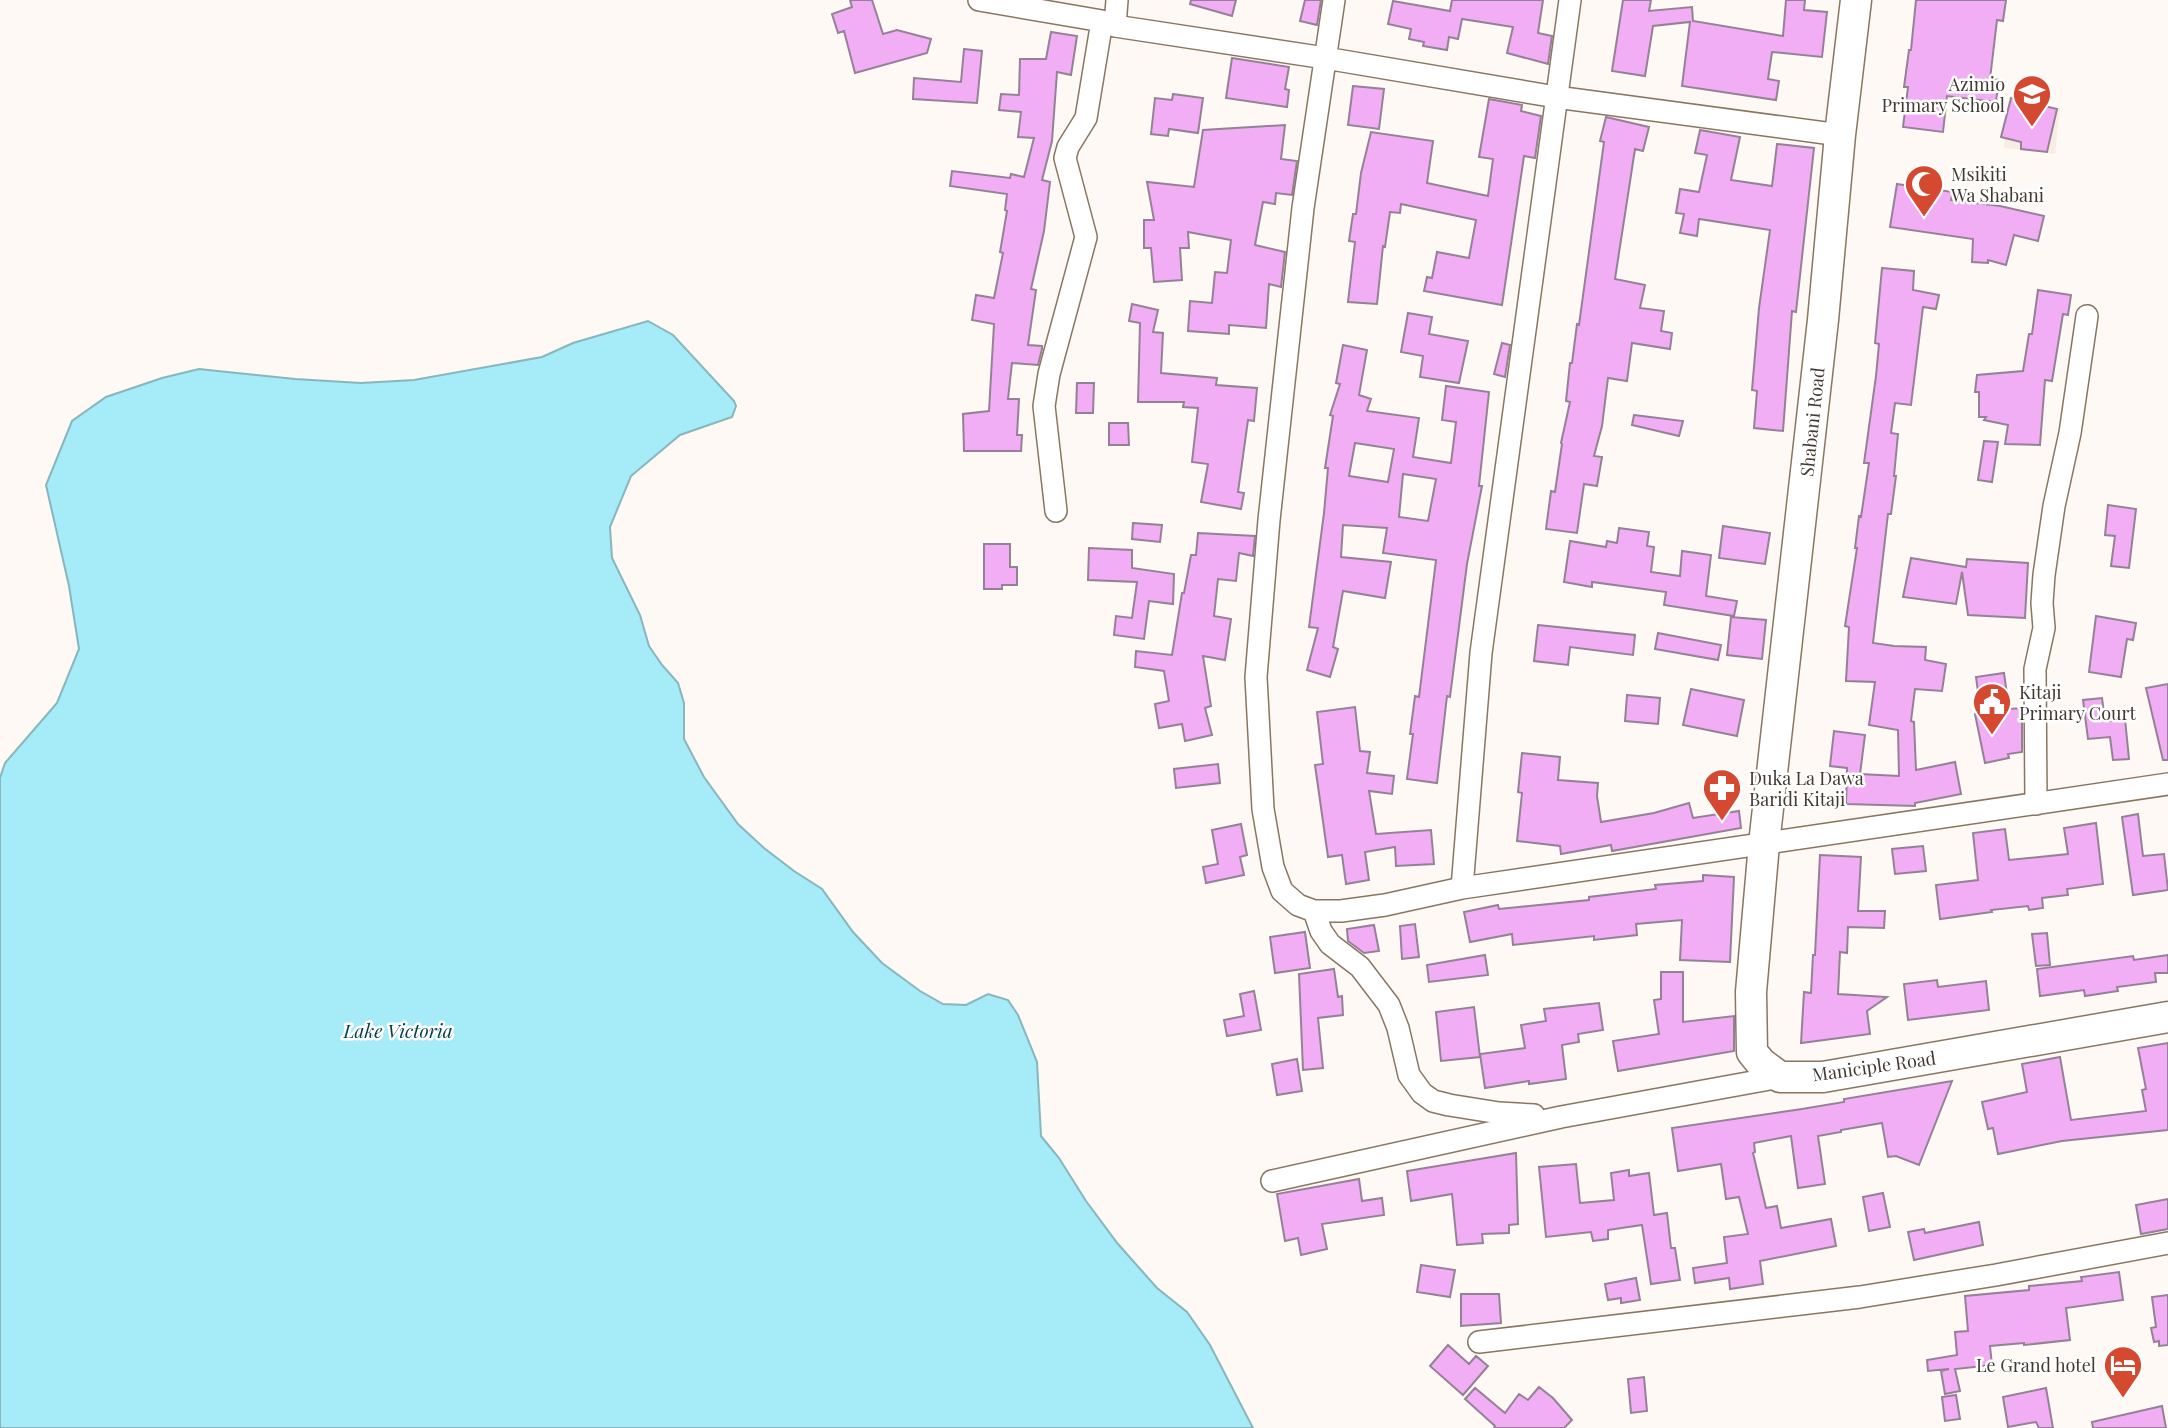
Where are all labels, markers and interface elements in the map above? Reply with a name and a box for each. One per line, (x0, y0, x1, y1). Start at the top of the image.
place label: Azimio Primary School (1881, 72, 2005, 117)
school or university icon: Azimio Primary School (2011, 73, 2053, 128)
place label: Msikiti Wa Shabani (1950, 162, 2044, 207)
mosque icon: Msikiti Wa Shabani (1903, 163, 1945, 218)
street label: Shabani Road (1794, 366, 1830, 478)
place label: Kitaji Primary Court (2019, 680, 2137, 725)
public building icon: Kitaji Primary Court (1971, 681, 2013, 736)
place label: Duka La Dawa Baridi Kitaji (1749, 766, 1864, 811)
pharmacy icon: Duka La Dawa Baridi Kitaji (1701, 767, 1743, 822)
water label: Lake Victoria (342, 1017, 453, 1043)
street label: Maniciple Road (1811, 1045, 1938, 1087)
hotel icon: Le Grand hotel (2102, 1344, 2144, 1399)
place label: Le Grand hotel (1976, 1353, 2096, 1377)

